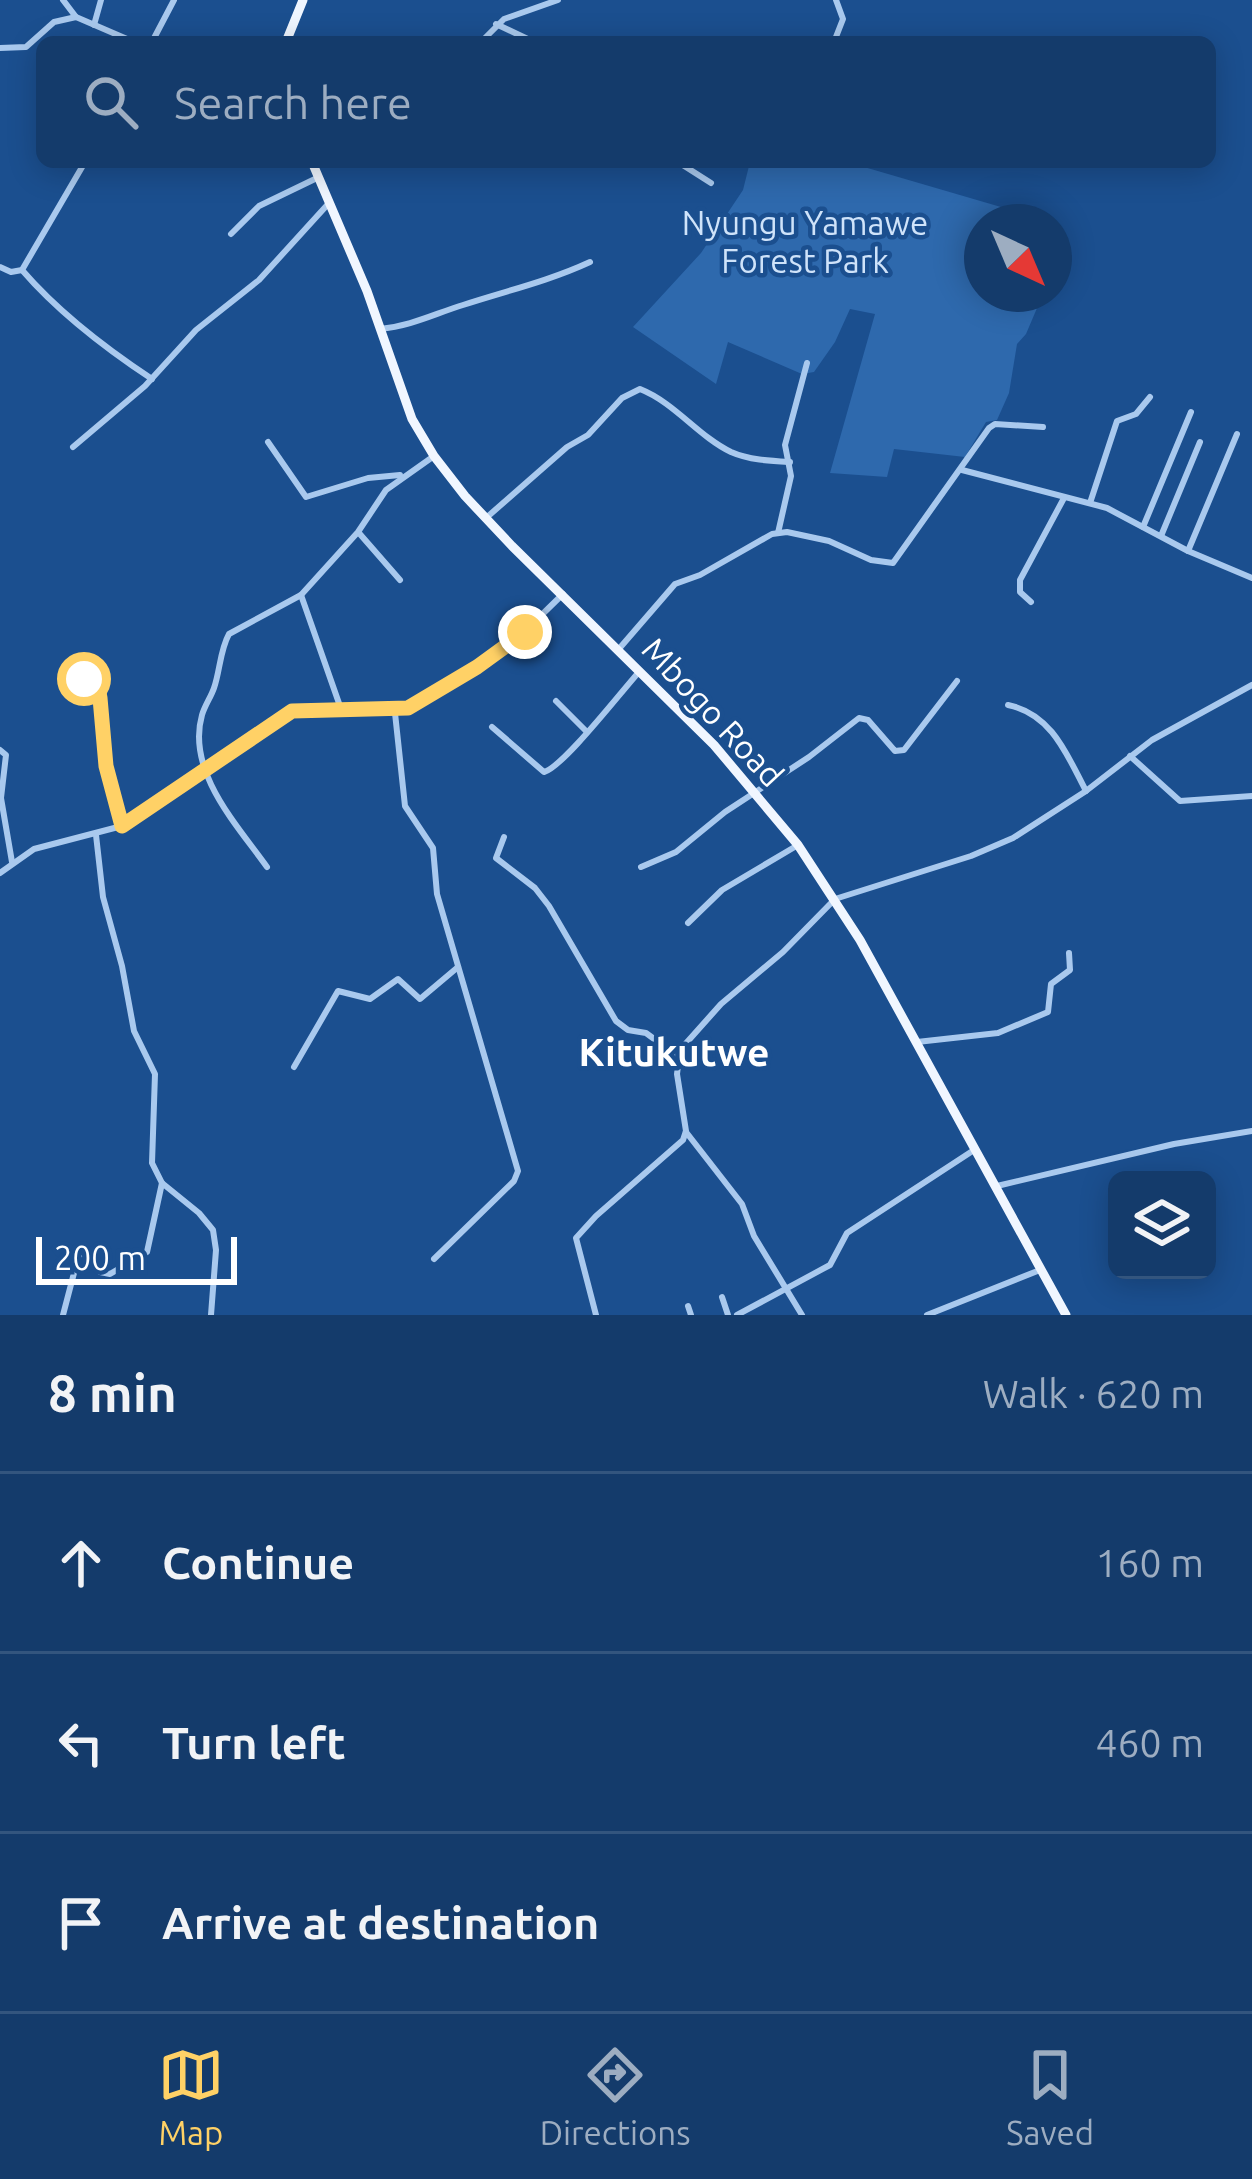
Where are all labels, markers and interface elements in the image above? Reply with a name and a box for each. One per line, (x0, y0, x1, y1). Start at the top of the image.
search box (36, 36, 1216, 168)
icon: search (78, 69, 144, 135)
text: Search here (174, 77, 412, 128)
park label: Nyungu Yamawe Forest Park (682, 204, 928, 279)
north arrow (964, 204, 1072, 312)
route end (498, 605, 552, 659)
street label: Mbogo Road (635, 630, 791, 793)
route start (57, 652, 111, 706)
district label: Kitukutwe (579, 1030, 770, 1073)
map controls (1108, 1171, 1216, 1279)
button: layers (1108, 1171, 1216, 1279)
scale bar (36, 1231, 237, 1284)
text: 200 m (54, 1239, 146, 1276)
text: 8 min (48, 1364, 177, 1422)
text: Walk · 620 m (983, 1372, 1204, 1415)
icon: ahead (48, 1530, 114, 1596)
text: Continue (162, 1537, 354, 1588)
text: 160 m (1095, 1541, 1204, 1584)
icon: left (48, 1710, 114, 1776)
text: Turn left (162, 1717, 346, 1768)
text: 460 m (1095, 1721, 1204, 1764)
icon: arrive (48, 1890, 114, 1956)
text: Arrive at destination (162, 1897, 599, 1948)
tab: Map (158, 2042, 224, 2151)
tab: Directions (540, 2042, 690, 2151)
tab: Saved (1006, 2042, 1094, 2151)

